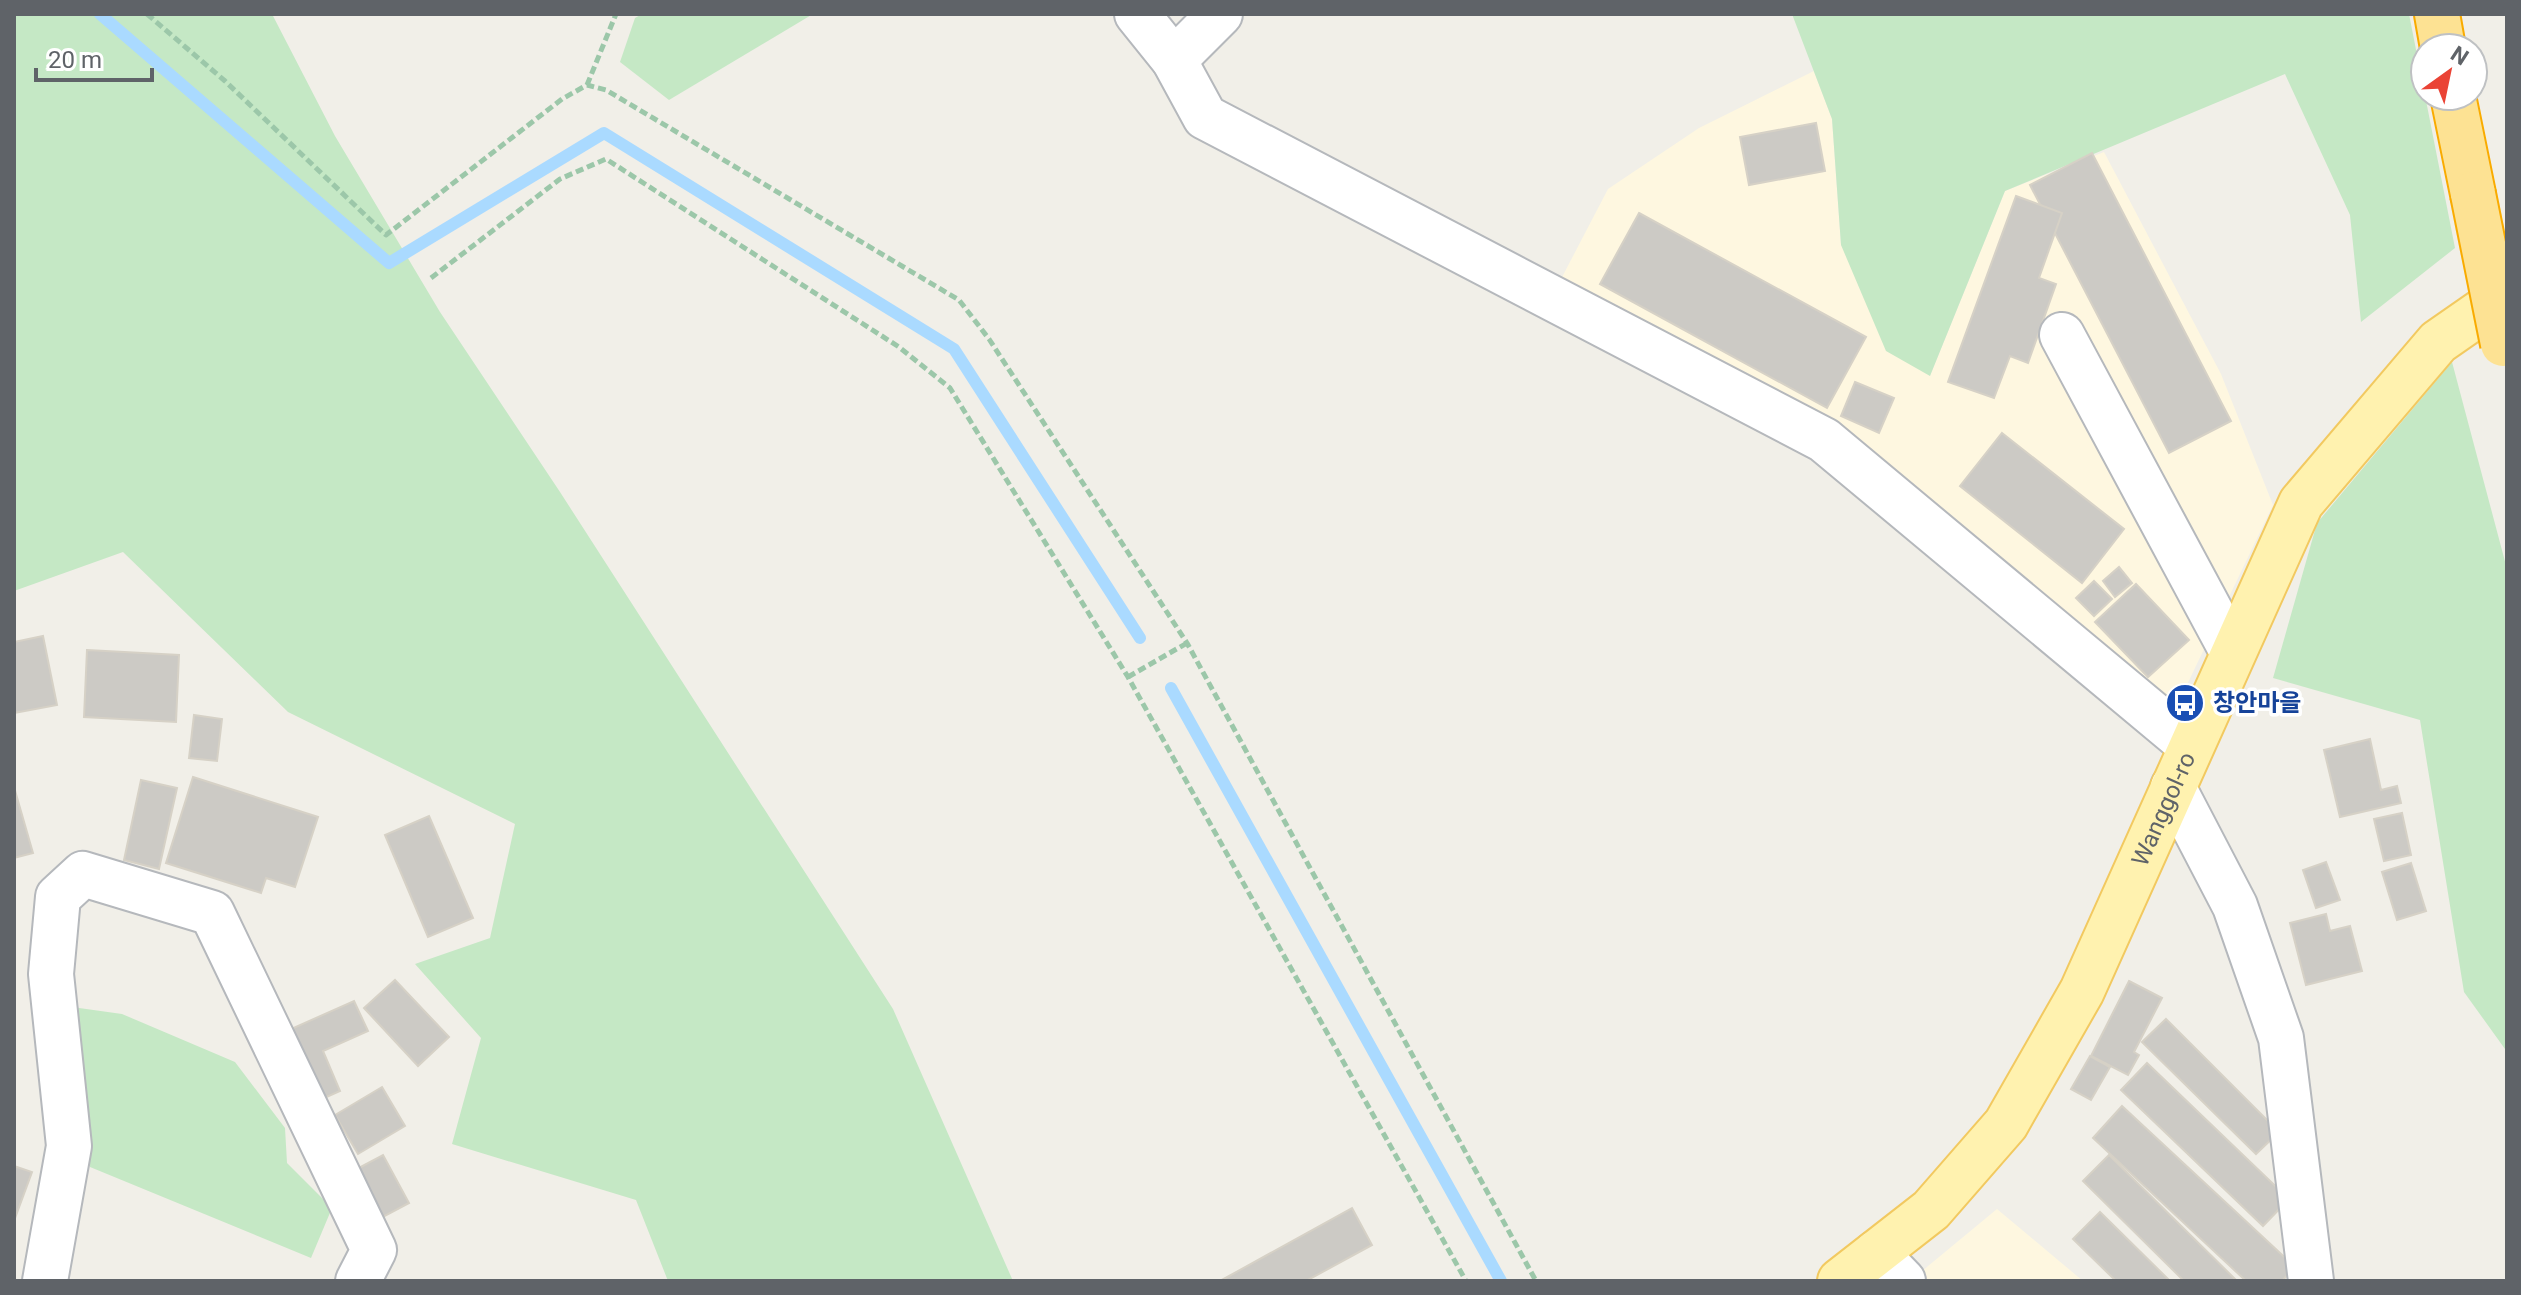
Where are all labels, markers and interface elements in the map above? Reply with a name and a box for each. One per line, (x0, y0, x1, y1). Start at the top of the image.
scale bar (36, 32, 152, 82)
north arrow (2409, 32, 2489, 112)
text: N (2446, 41, 2473, 70)
text: 20 m (48, 46, 102, 74)
bus stop icon: 창안마을 (2164, 682, 2206, 724)
place label: 창안마을 (2213, 689, 2301, 717)
street label: Wanggol-ro (2126, 748, 2201, 871)

